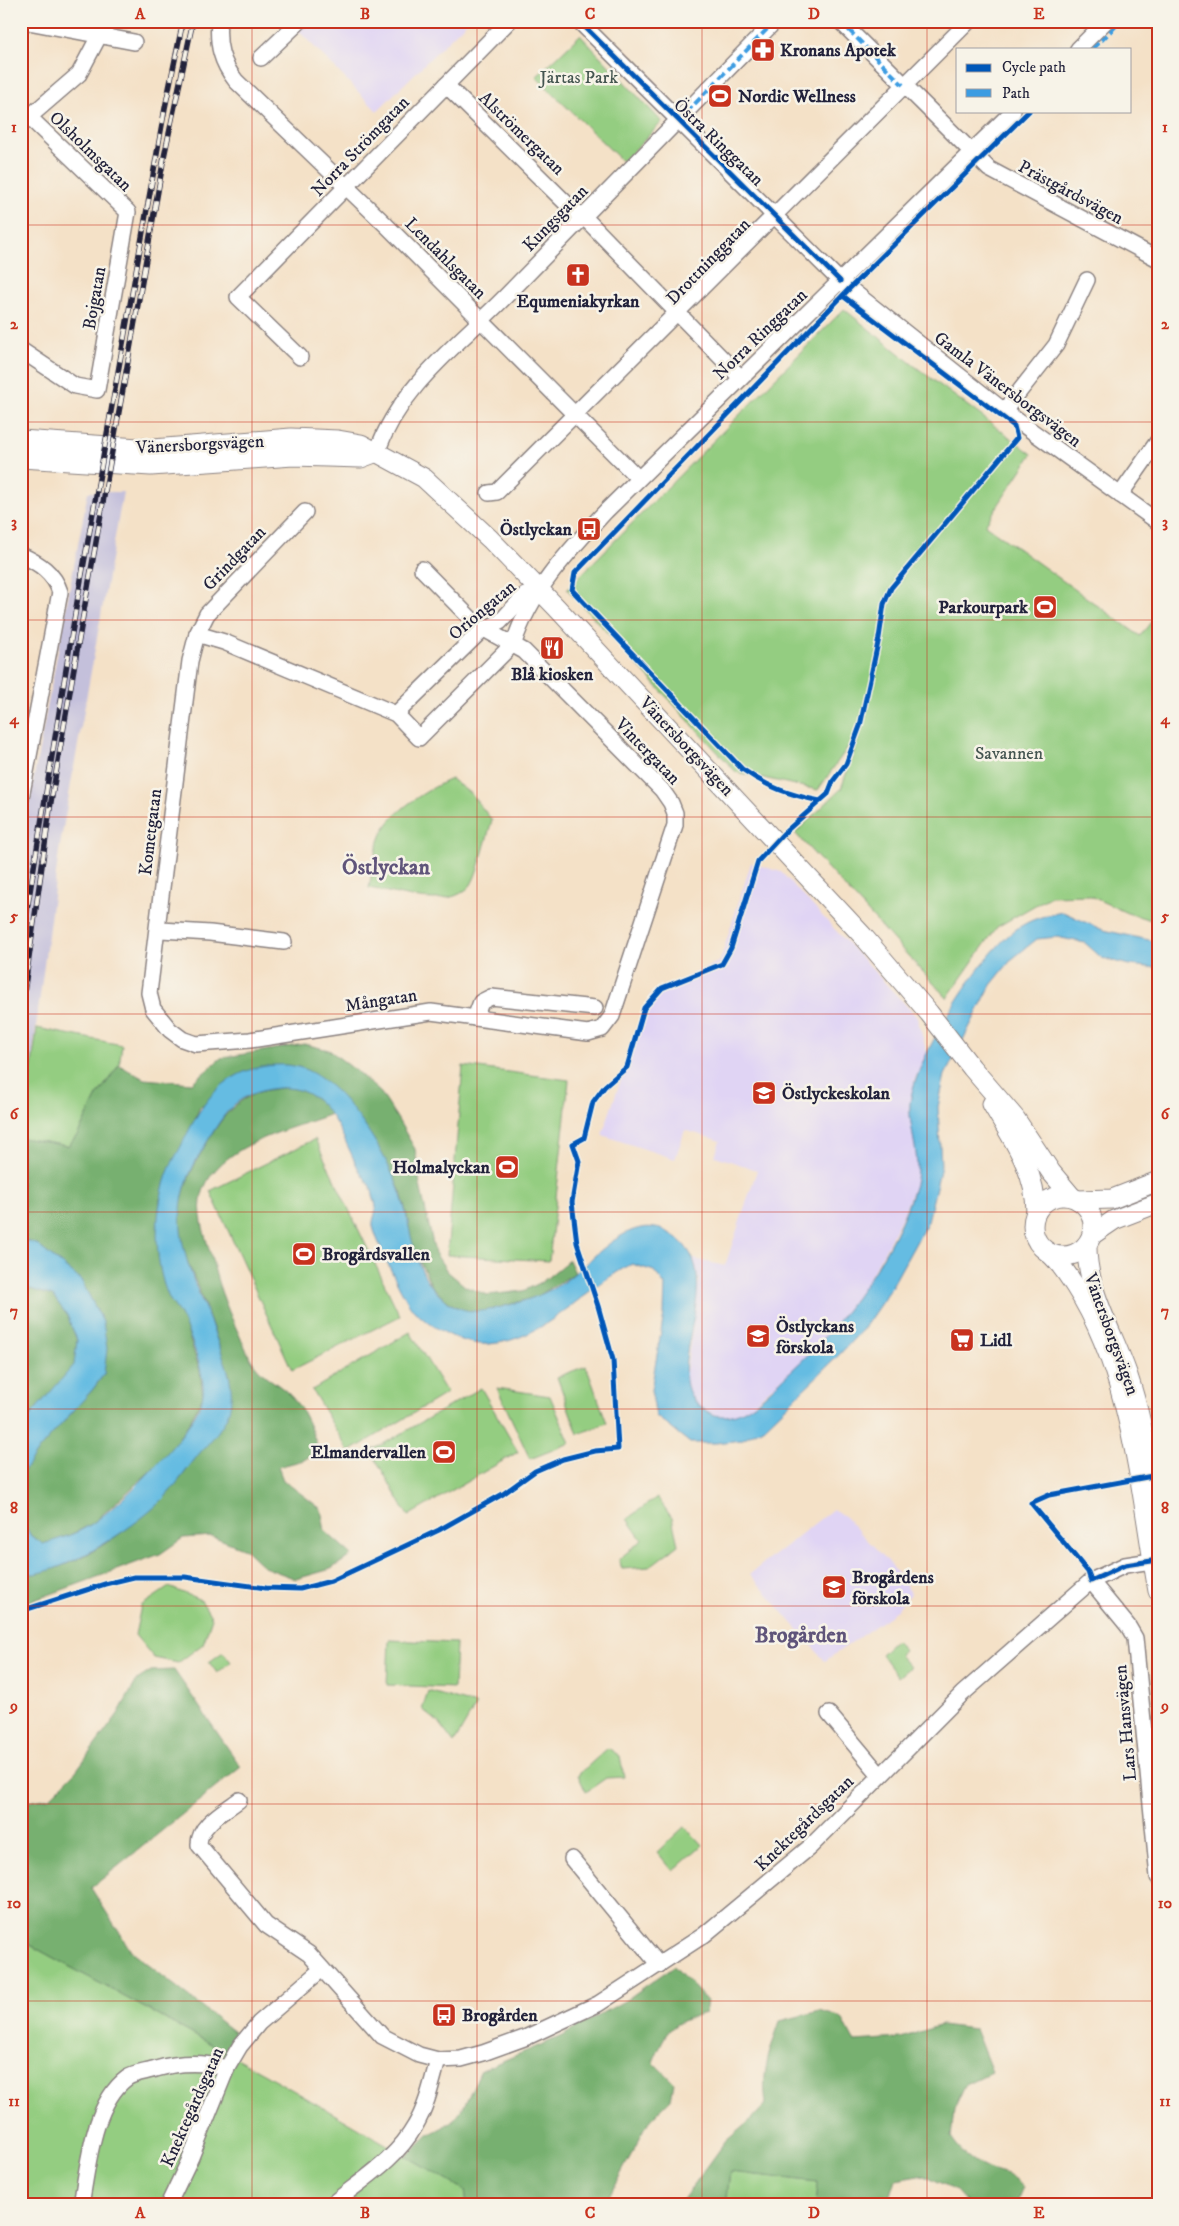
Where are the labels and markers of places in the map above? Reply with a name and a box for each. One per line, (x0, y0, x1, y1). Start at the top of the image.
pharmacy icon: Kronans Apotek (750, 37, 776, 63)
place label: Kronans Apotek (780, 40, 897, 62)
sports icon: Nordic Wellness (707, 83, 733, 109)
place label: Nordic Wellness (738, 86, 856, 108)
church icon: Equmeniakyrkan (565, 262, 591, 288)
place label: Equmeniakyrkan (517, 291, 640, 313)
bus stop icon: Östlyckan (576, 516, 602, 542)
place label: Östlyckan (500, 518, 573, 541)
sports icon: Parkourpark (1032, 594, 1058, 620)
place label: Parkourpark (938, 597, 1029, 619)
restaurant icon: Blå kiosken (539, 635, 565, 661)
place label: Blå kiosken (511, 664, 594, 686)
school or university icon: Östlyckeskolan (751, 1080, 777, 1106)
place label: Östlyckeskolan (782, 1082, 891, 1105)
sports icon: Holmalyckan (494, 1154, 520, 1180)
place label: Holmalyckan (393, 1157, 491, 1179)
sports icon: Brogårdsvallen (291, 1241, 317, 1267)
place label: Brogårdsvallen (322, 1244, 431, 1266)
place label: Östlyckans förskola (775, 1315, 854, 1359)
school or university icon: Östlyckans förskola (745, 1323, 771, 1349)
supermarket icon: Lidl (949, 1327, 975, 1353)
place label: Lidl (980, 1330, 1013, 1352)
sports icon: Elmandervallen (431, 1439, 457, 1465)
place label: Elmandervallen (311, 1442, 427, 1464)
place label: Brogårdens förskola (851, 1567, 934, 1610)
school or university icon: Brogårdens förskola (821, 1574, 847, 1600)
bus stop icon: Brogården (431, 2002, 457, 2028)
place label: Brogården (462, 2005, 538, 2027)

